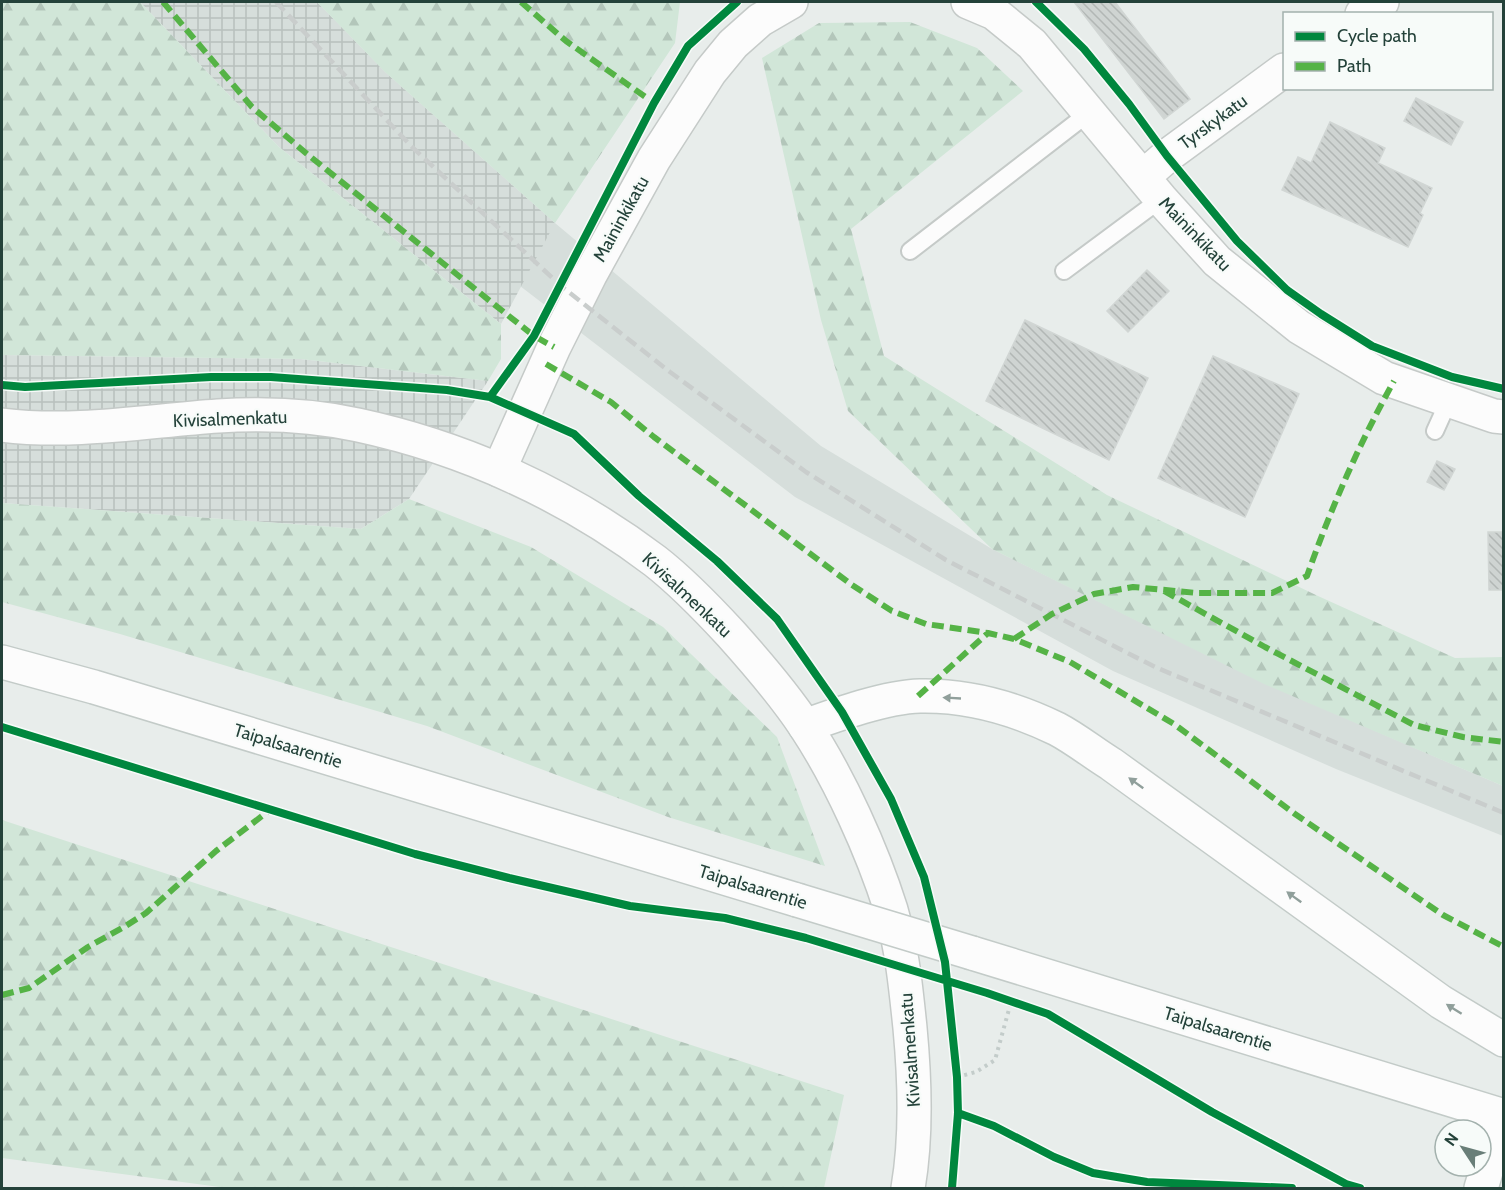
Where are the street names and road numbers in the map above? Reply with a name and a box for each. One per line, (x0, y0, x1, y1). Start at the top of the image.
street label: Tyrskykatu (1174, 90, 1252, 154)
street label: Maininkikatu (588, 172, 654, 266)
street label: Maininkikatu (1154, 192, 1236, 276)
street label: Kivisalmenkatu (172, 406, 288, 432)
street label: Kivisalmenkatu (638, 548, 736, 642)
street label: Taipalsaarentie (231, 719, 345, 773)
street label: Taipalsaarentie (696, 860, 810, 914)
street label: Kivisalmenkatu (895, 992, 925, 1108)
street label: Taipalsaarentie (1161, 1002, 1275, 1056)

